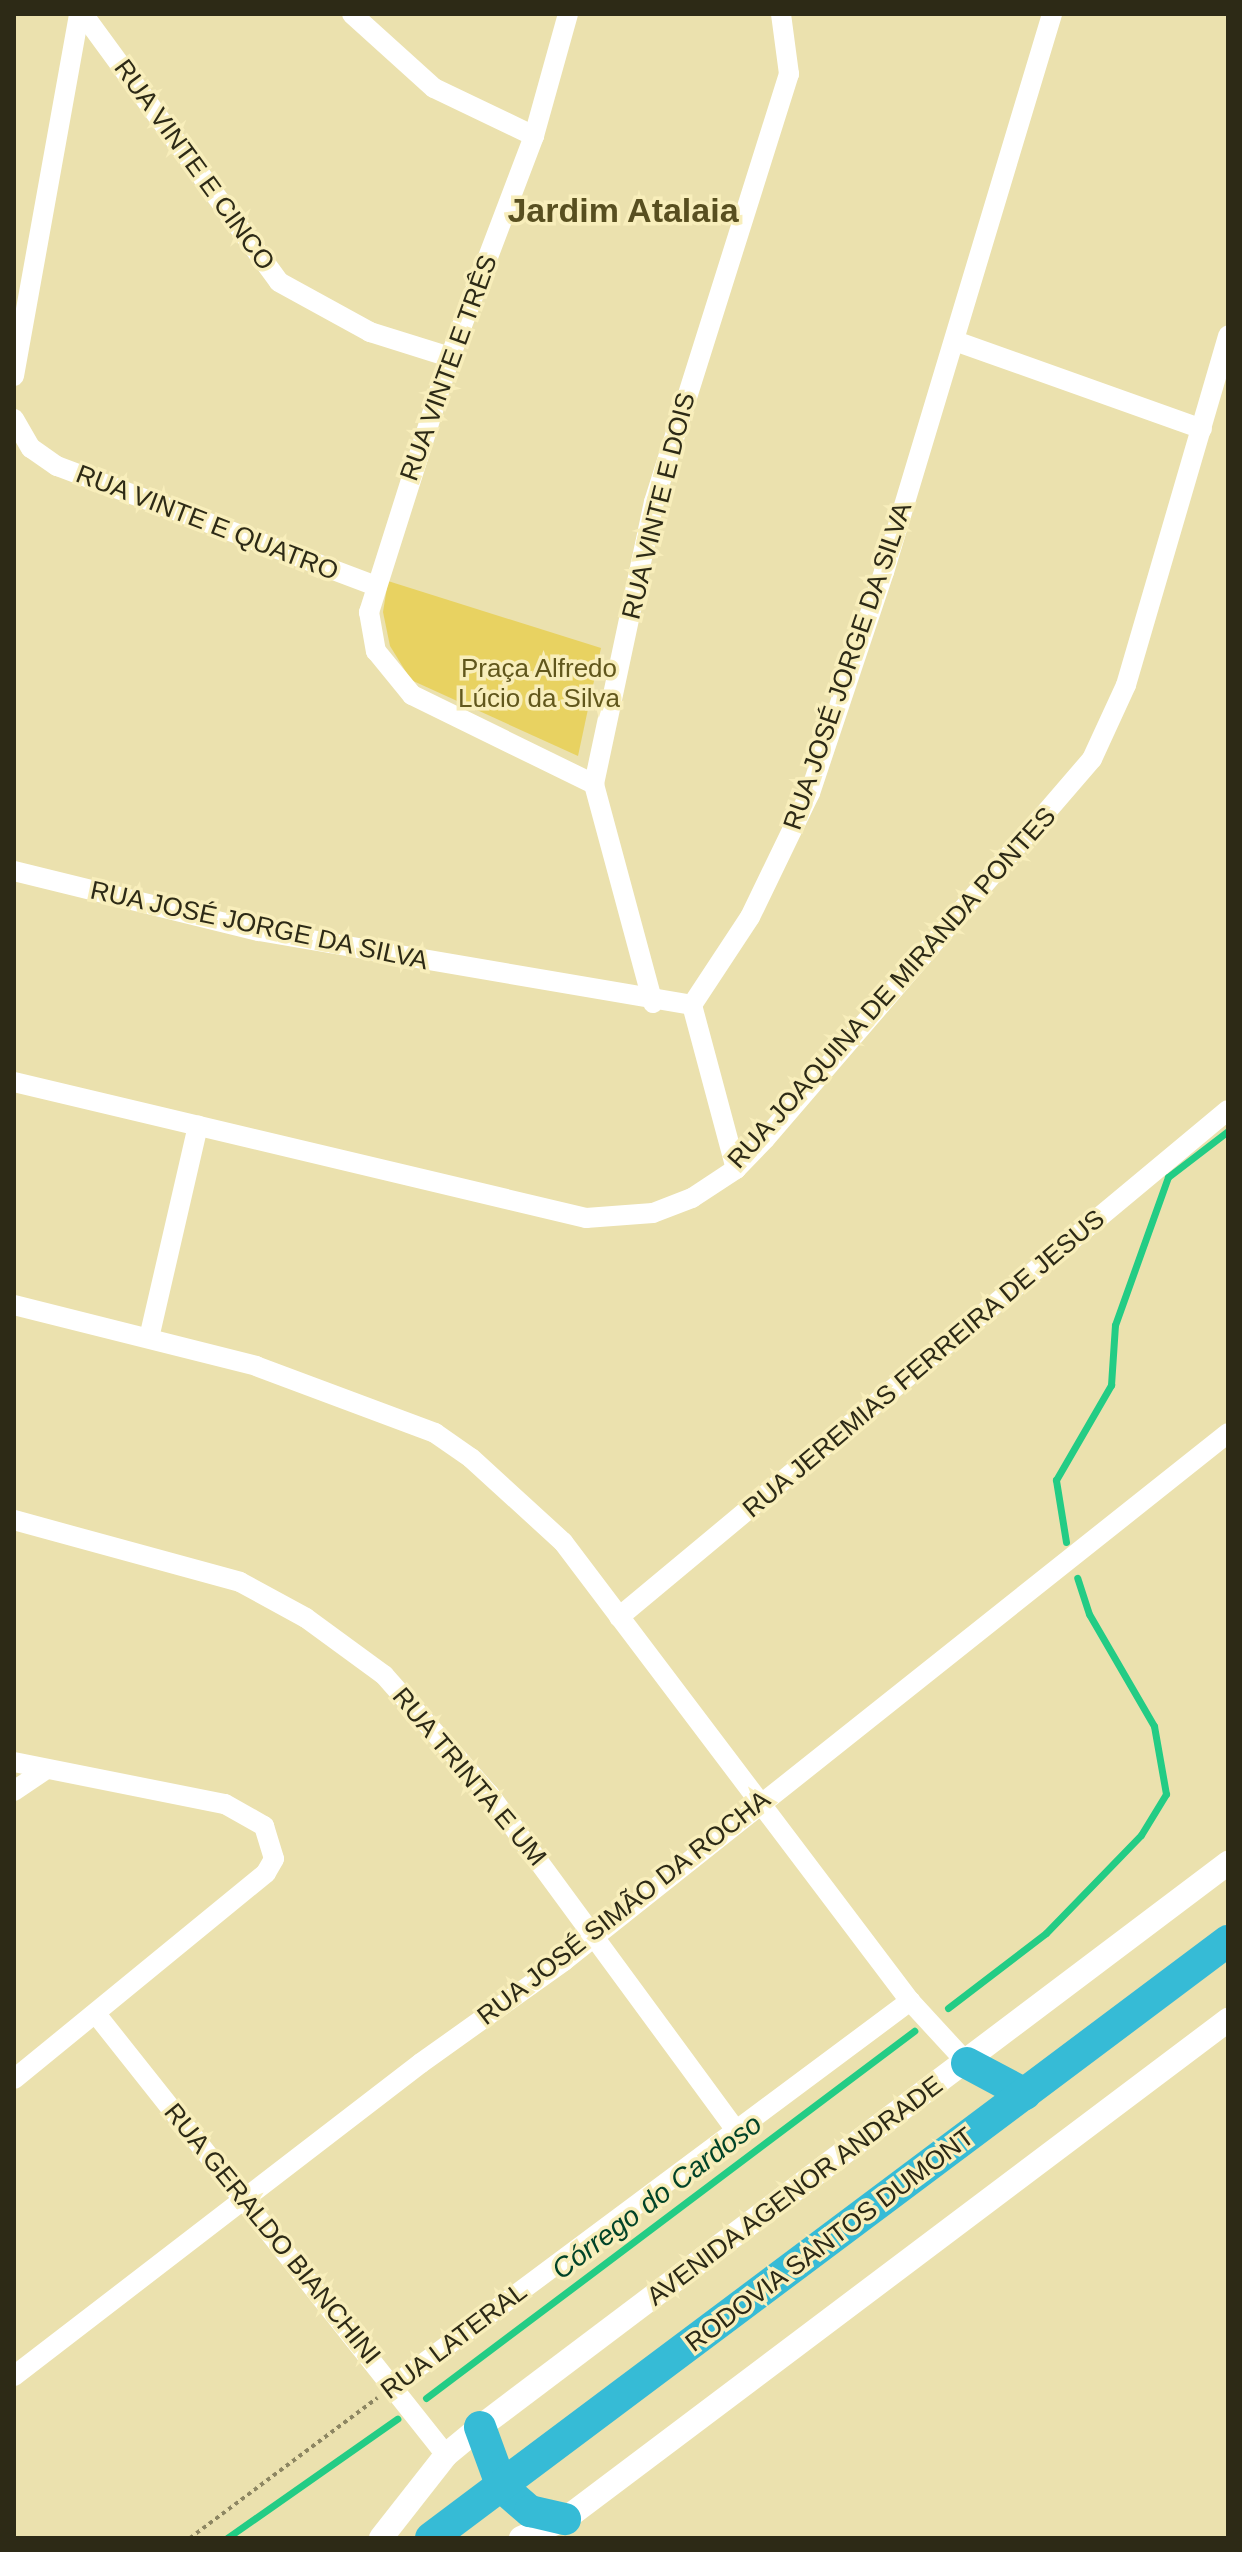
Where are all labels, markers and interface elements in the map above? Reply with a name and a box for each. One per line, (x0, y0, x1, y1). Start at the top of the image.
street label: RUA VINTE E CINCO (107, 53, 281, 277)
district label: Jardim Atalaia (507, 191, 739, 231)
street label: RUA VINTE E TRÊS (393, 250, 505, 486)
street label: RUA VINTE E DOIS (616, 389, 702, 623)
street label: RUA VINTE E QUATRO (71, 458, 343, 588)
street label: RUA JOSÉ JORGE DA SILVA (777, 497, 919, 835)
park label: Praça Alfredo Lúcio da Silva (458, 653, 620, 714)
street label: RUA JOAQUINA DE MIRANDA PONTES (720, 799, 1064, 1177)
street label: RUA JOSÉ JORGE DA SILVA (86, 875, 432, 977)
street label: RUA JEREMIAS FERREIRA DE JESUS (736, 1203, 1112, 1525)
street label: RUA TRINTA E UM (384, 1680, 554, 1874)
street label: RUA JOSÉ SIMÃO DA ROCHA (470, 1783, 778, 2033)
street label: AVENIDA AGENOR ANDRADE (639, 2068, 951, 2314)
street label: RUA GERALDO BIANCHINI (157, 2097, 387, 2371)
water label: Córrego do Cardoso (546, 2107, 768, 2287)
street label: RODOVIA SANTOS DUMONT (679, 2121, 981, 2359)
street label: RUA LATERAL (374, 2276, 534, 2406)

